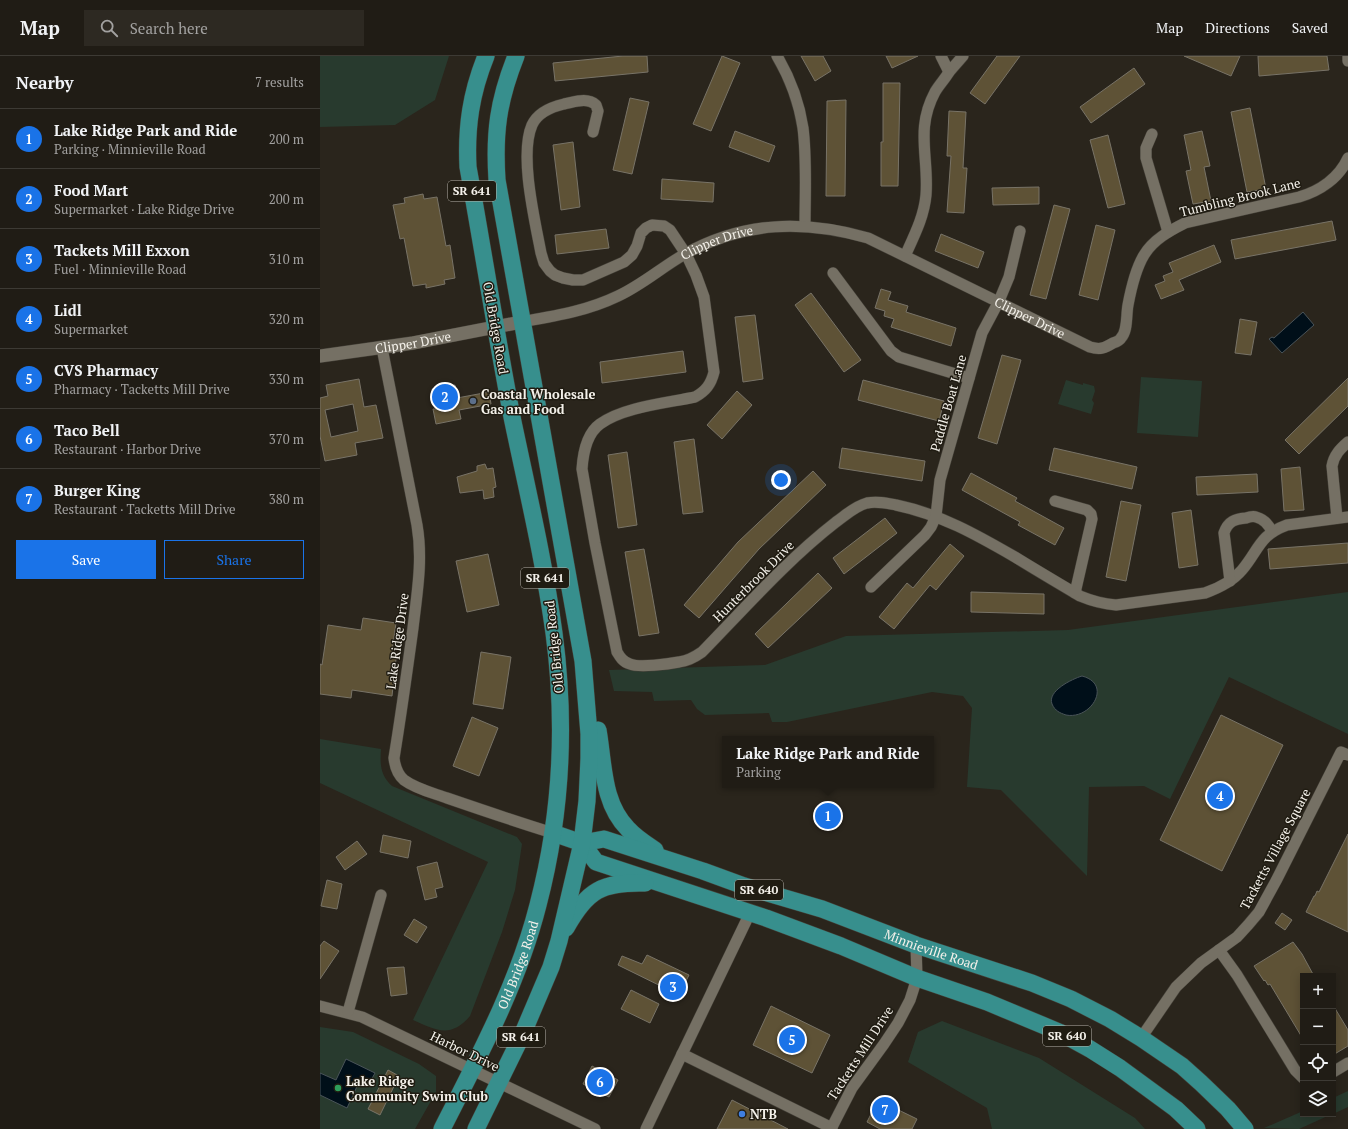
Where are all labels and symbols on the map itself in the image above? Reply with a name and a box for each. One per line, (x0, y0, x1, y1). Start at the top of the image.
street label: Tumbling Brook Lane (1178, 173, 1302, 221)
road number: SR 641 (448, 181, 496, 201)
street label: Clipper Drive (677, 221, 755, 264)
street label: Old Bridge Road (479, 280, 513, 376)
street label: Clipper Drive (991, 292, 1068, 342)
street label: Clipper Drive (374, 327, 452, 357)
street label: Paddle Boat Lane (926, 352, 970, 454)
pin: 2 (432, 382, 458, 412)
place label: Coastal Wholesale Gas and Food (481, 385, 595, 418)
marker: Coastal Wholesale Gas and Food (468, 396, 478, 406)
your location (771, 470, 791, 490)
street label: Hunterbrook Drive (708, 536, 798, 626)
road number: SR 641 (521, 568, 569, 588)
street label: Lake Ridge Drive (381, 592, 413, 690)
street label: Old Bridge Road (540, 600, 568, 694)
pin: 4 (1207, 781, 1233, 811)
street label: Tacketts Village Square (1235, 785, 1315, 913)
pin: 1 (815, 801, 841, 831)
road number: SR 640 (735, 880, 783, 900)
street label: Old Bridge Road (493, 918, 542, 1012)
street label: Minnieville Road (882, 925, 981, 974)
pin: 3 (660, 972, 686, 1002)
street label: Tacketts Mill Drive (823, 1002, 897, 1104)
pin: 5 (779, 1025, 805, 1055)
road number: SR 640 (1043, 1026, 1091, 1046)
street label: Harbor Drive (428, 1027, 502, 1075)
road number: SR 641 (497, 1027, 545, 1047)
pin: 6 (587, 1067, 613, 1097)
place label: Lake Ridge Community Swim Club (346, 1072, 488, 1105)
marker: Lake Ridge Community Swim Club (333, 1083, 343, 1093)
pin: 7 (872, 1095, 898, 1125)
place label: NTB (750, 1105, 777, 1123)
marker: NTB (737, 1109, 747, 1119)

